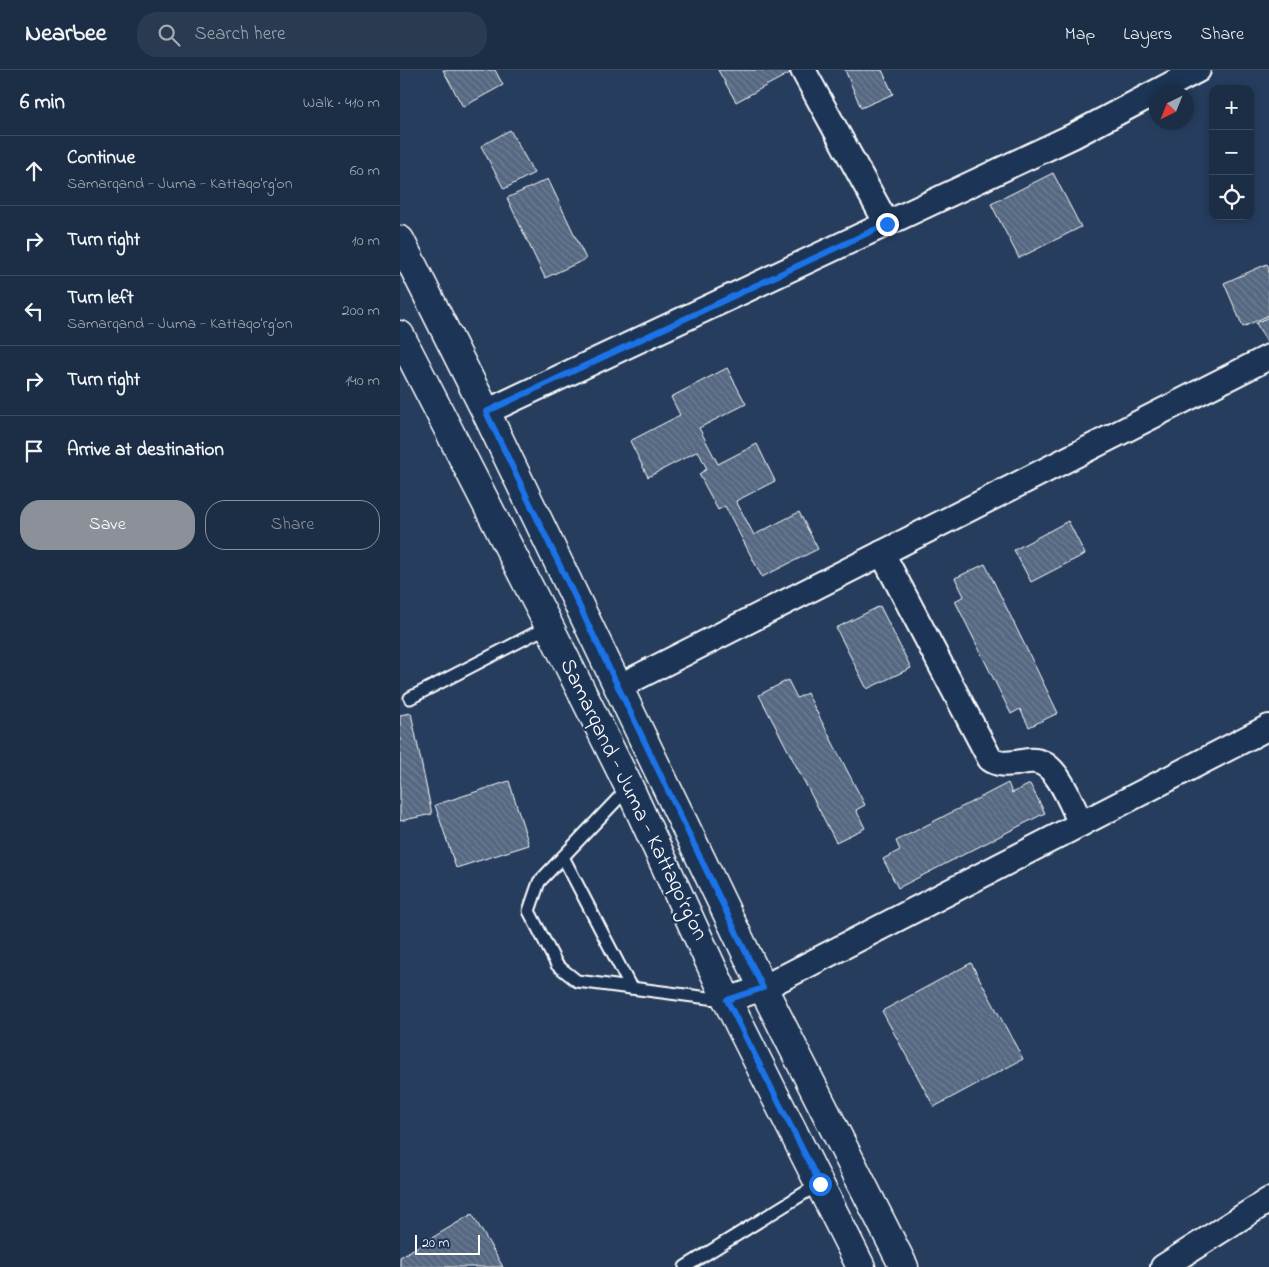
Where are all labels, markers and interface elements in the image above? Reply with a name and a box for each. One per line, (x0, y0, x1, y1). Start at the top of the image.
search box (137, 12, 487, 57)
text: Nearbee (25, 17, 107, 52)
icon: search (155, 21, 183, 49)
text: Search here (195, 21, 286, 48)
text: Map (1065, 22, 1095, 48)
text: Layers (1123, 22, 1173, 48)
text: Share (1201, 22, 1244, 48)
north arrow (1149, 85, 1194, 130)
map controls (1209, 85, 1254, 220)
button: + (1209, 85, 1254, 130)
text: 6 min (20, 88, 65, 118)
text: Walk · 410 m (303, 91, 380, 115)
button: − (1209, 130, 1254, 175)
text: Continue (67, 145, 135, 172)
icon: ahead (20, 157, 48, 185)
text: 60 m (350, 159, 380, 183)
text: Samarqand - Juma - Kattaqo‘rg‘on (67, 172, 293, 196)
button: locate (1209, 175, 1254, 220)
route end (876, 213, 899, 236)
icon: right (20, 227, 48, 255)
text: Turn right (67, 227, 140, 254)
text: 10 m (352, 229, 380, 253)
text: Turn left (67, 285, 134, 312)
icon: left (20, 297, 48, 325)
text: 200 m (342, 299, 380, 323)
text: Samarqand - Juma - Kattaqo‘rg‘on (67, 312, 293, 336)
icon: right (20, 367, 48, 395)
text: Turn right (67, 367, 140, 394)
text: 140 m (345, 369, 380, 393)
icon: arrive (20, 437, 48, 465)
text: Arrive at destination (67, 437, 224, 464)
button: Save (20, 500, 195, 550)
button: Share (205, 500, 380, 550)
street label: Samarqand - Juma - Kattaqo‘rg‘on (550, 654, 715, 947)
route start (809, 1173, 832, 1196)
scale bar (415, 1232, 480, 1255)
text: 20 m (422, 1233, 449, 1254)

